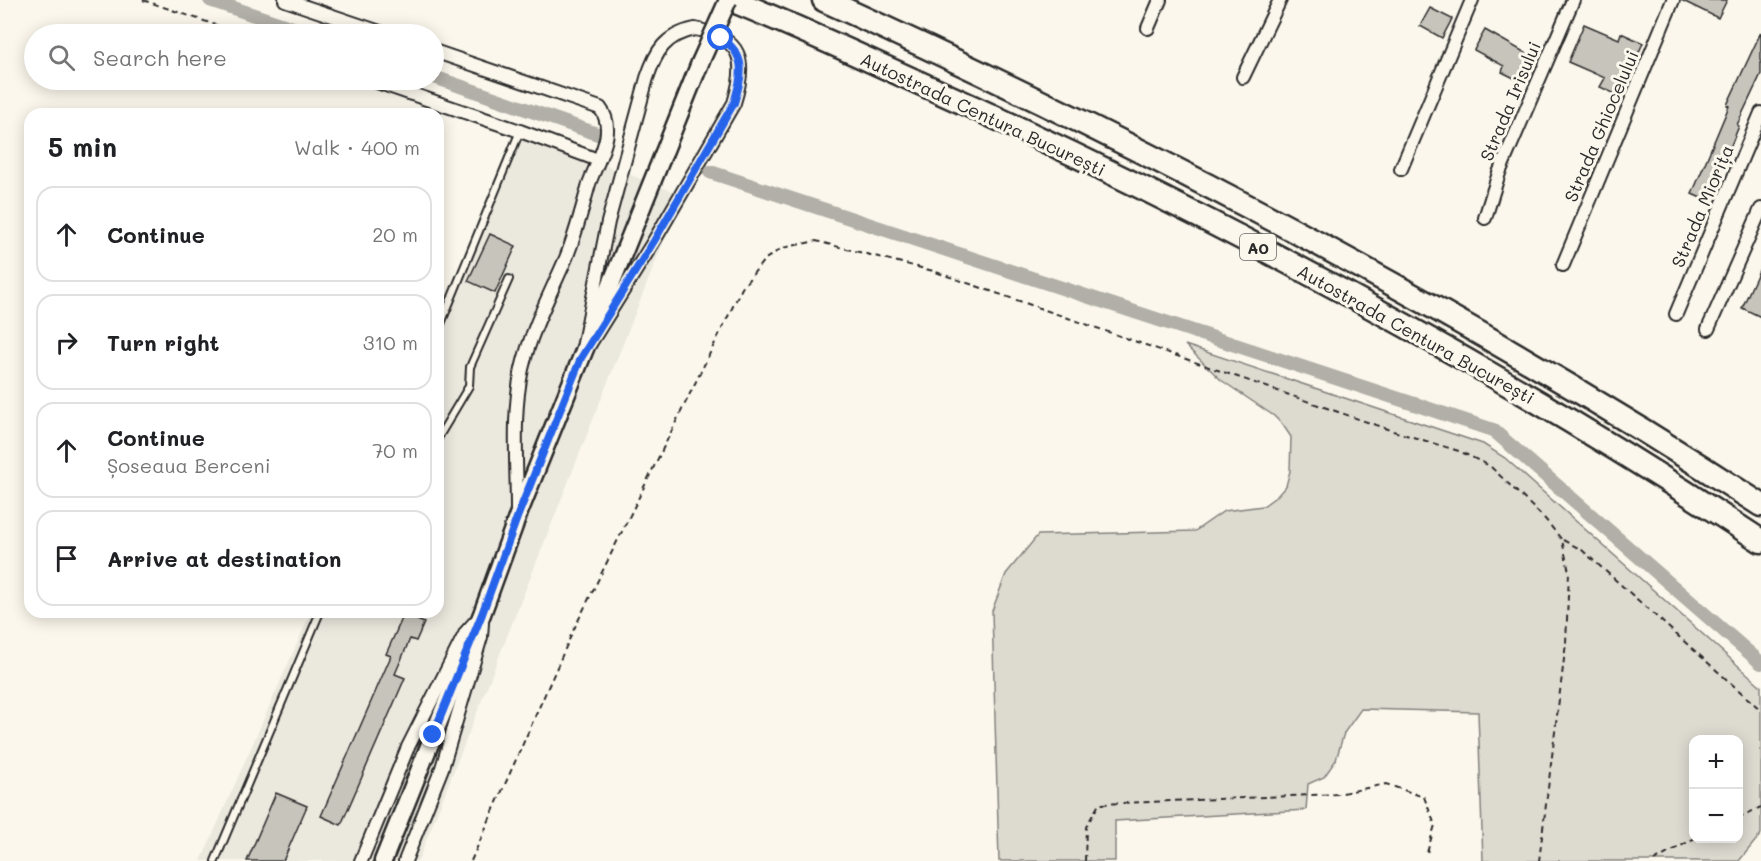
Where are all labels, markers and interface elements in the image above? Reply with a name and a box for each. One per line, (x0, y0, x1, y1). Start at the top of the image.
search box (24, 24, 444, 90)
route start (707, 24, 733, 50)
street label: Strada Irisului (1474, 38, 1546, 164)
icon: search (45, 41, 78, 74)
text: Search here (93, 43, 227, 72)
street label: Autostrada Centura București (857, 47, 1109, 181)
street label: Strada Ghiocelului (1558, 47, 1644, 205)
text: 5 min (48, 130, 117, 164)
text: Walk · 400 m (294, 134, 420, 160)
street label: Strada Miorița (1665, 141, 1739, 271)
icon: ahead (50, 218, 83, 251)
text: Continue (107, 220, 205, 249)
text: 20 m (372, 221, 418, 247)
road number: A0 (1240, 234, 1276, 260)
street label: Autostrada Centura București (1293, 259, 1539, 409)
icon: right (50, 326, 83, 359)
text: Turn right (107, 328, 219, 357)
text: 310 m (363, 329, 418, 355)
text: Continue (107, 423, 205, 452)
icon: ahead (50, 434, 83, 467)
text: 70 m (372, 437, 418, 463)
text: Șoseaua Berceni (107, 452, 271, 478)
icon: arrive (50, 542, 83, 575)
text: Arrive at destination (107, 544, 342, 573)
route end (419, 721, 445, 747)
map controls (1689, 735, 1743, 843)
button: + (1689, 735, 1743, 789)
button: − (1689, 789, 1743, 843)

